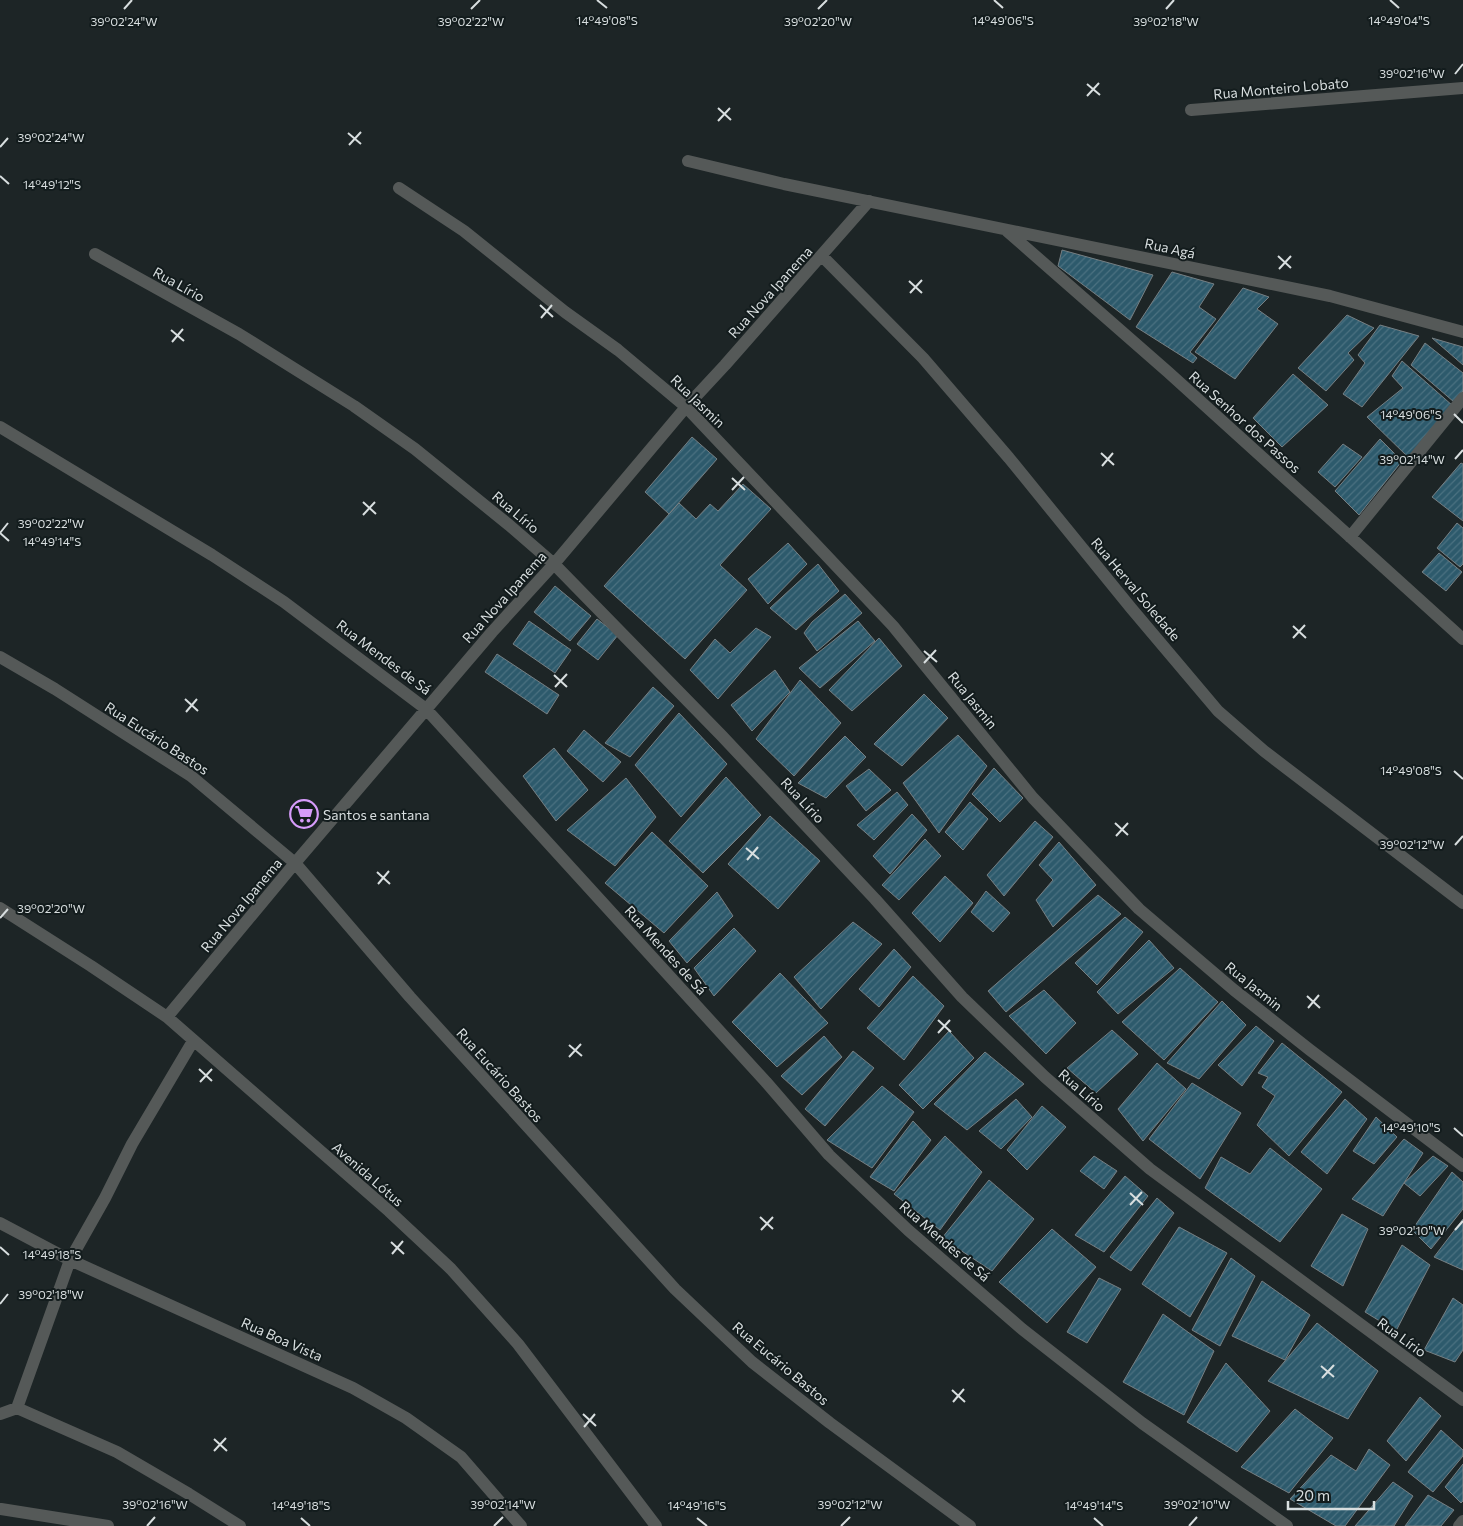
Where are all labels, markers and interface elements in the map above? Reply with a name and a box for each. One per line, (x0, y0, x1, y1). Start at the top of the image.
text: 14°49'08"S (576, 13, 638, 27)
text: 14°49'06"S (972, 13, 1034, 27)
text: 14°49'04"S (1368, 13, 1430, 27)
text: 39°02'24"W (91, 14, 157, 28)
text: 39°02'22"W (438, 14, 504, 28)
text: 39°02'20"W (784, 14, 852, 28)
text: 39°02'18"W (1133, 14, 1199, 28)
text: 39°02'16"W (1379, 66, 1445, 80)
street label: Rua Monteiro Lobato (1213, 74, 1349, 102)
text: 39°02'24"W (18, 130, 84, 144)
text: 14°49'12"S (23, 177, 81, 191)
street label: Rua Agá (1143, 234, 1197, 262)
street label: Rua Nova Ipanema (724, 243, 816, 341)
street label: Rua Lírio (150, 263, 208, 305)
street label: Rua Senhor dos Passos (1186, 367, 1304, 477)
street label: Rua Jasmin (667, 371, 729, 431)
text: 14°49'06"S (1380, 407, 1442, 421)
text: 39°02'14"W (1379, 452, 1445, 466)
street label: Rua Lírio (489, 487, 543, 537)
text: 39°02'22"W (18, 516, 84, 530)
text: 14°49'14"S (23, 534, 81, 548)
street label: Rua Herval Soledade (1088, 534, 1184, 644)
street label: Rua Nova Ipanema (458, 548, 550, 646)
street label: Rua Mendes de Sá (333, 616, 435, 698)
street label: Rua Jasmin (945, 668, 1001, 732)
street label: Rua Eucário Bastos (102, 698, 212, 778)
text: 14°49'08"S (1380, 763, 1442, 777)
street label: Rua Lírio (778, 774, 828, 826)
supermarket icon: Santos e santana (289, 799, 319, 829)
place label: Santos e santana (323, 806, 430, 823)
text: 39°02'12"W (1379, 837, 1445, 851)
street label: Rua Nova Ipanema (197, 855, 285, 955)
text: 39°02'20"W (17, 901, 85, 915)
street label: Rua Mendes de Sá (622, 902, 710, 998)
street label: Rua Jasmin (1222, 958, 1286, 1014)
street label: Rua Eucário Bastos (453, 1024, 547, 1126)
street label: Rua Lírio (1055, 1065, 1109, 1115)
text: 14°49'10"S (1381, 1120, 1441, 1134)
street label: Avenida Lótus (329, 1138, 407, 1210)
street label: Rua Mendes de Sá (896, 1197, 994, 1285)
text: 39°02'10"W (1379, 1223, 1445, 1237)
text: 14°49'18"S (23, 1247, 81, 1261)
text: 39°02'18"W (18, 1287, 84, 1301)
street label: Rua Boa Vista (239, 1314, 325, 1364)
street label: Rua Lírio (1374, 1314, 1430, 1360)
street label: Rua Eucário Bastos (729, 1318, 833, 1408)
scale bar (1288, 1478, 1374, 1510)
text: 20 m (1296, 1486, 1330, 1504)
text: 39°02'16"W (122, 1497, 188, 1511)
text: 39°02'14"W (470, 1497, 536, 1511)
text: 39°02'12"W (817, 1497, 883, 1511)
text: 39°02'10"W (1164, 1497, 1230, 1511)
text: 14°49'18"S (272, 1498, 330, 1512)
text: 14°49'16"S (668, 1498, 726, 1512)
text: 14°49'14"S (1065, 1498, 1123, 1512)

